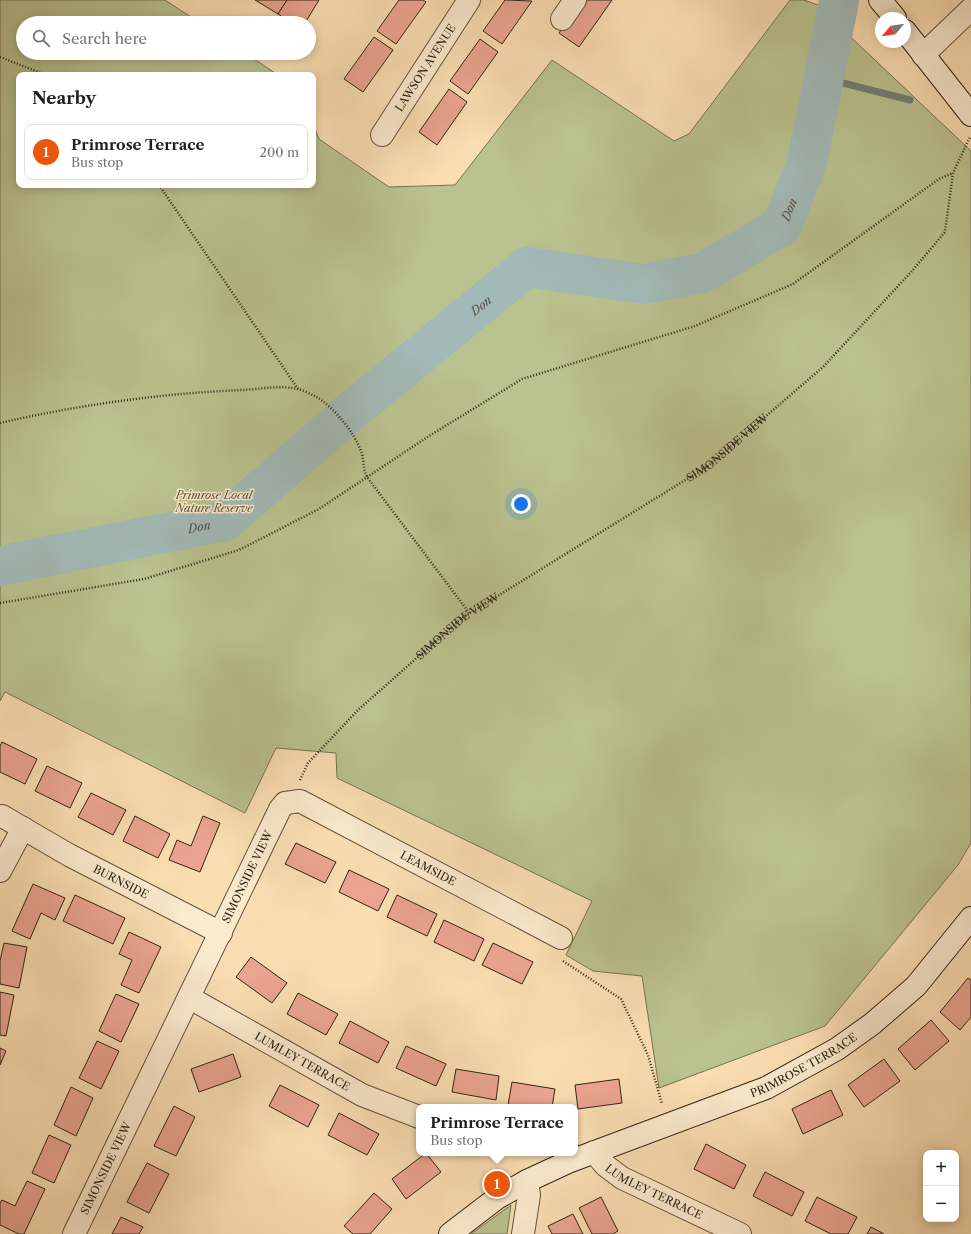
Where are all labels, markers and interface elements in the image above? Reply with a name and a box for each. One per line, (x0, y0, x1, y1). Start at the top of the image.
north arrow (875, 12, 911, 48)
search box (16, 16, 316, 60)
street label: LAWSON AVENUE (392, 21, 459, 114)
icon: search (30, 27, 52, 49)
text: Search here (62, 29, 147, 48)
text: Nearby (32, 88, 96, 108)
text: Primrose Terrace (71, 135, 205, 154)
text: 1 (43, 144, 49, 160)
text: 200 m (259, 144, 299, 160)
text: Bus stop (71, 154, 123, 170)
water label: Don (777, 196, 800, 224)
water label: Don (466, 292, 494, 319)
street label: SIMONSIDE VIEW (684, 410, 772, 485)
park label: Primrose Local Nature Reserve (174, 488, 254, 515)
your location (511, 494, 531, 514)
water label: Don (185, 517, 212, 536)
street label: SIMONSIDE VIEW (413, 589, 502, 662)
street label: SIMONSIDE VIEW (219, 827, 276, 925)
street label: LEAMSIDE (398, 848, 459, 889)
street label: BURNSIDE (91, 862, 151, 902)
street label: LUMLEY TERRACE (252, 1029, 353, 1094)
street label: PRIMROSE TERRACE (748, 1030, 860, 1100)
popup (416, 1104, 578, 1156)
text: Primrose Terrace (430, 1113, 564, 1132)
street label: SIMONSIDE VIEW (77, 1119, 135, 1217)
text: Bus stop (430, 1132, 483, 1148)
map controls (923, 1150, 959, 1222)
button: + (923, 1150, 959, 1186)
street label: LUMLEY TERRACE (602, 1161, 705, 1222)
pin: 1 (484, 1169, 510, 1199)
button: − (923, 1186, 959, 1222)

